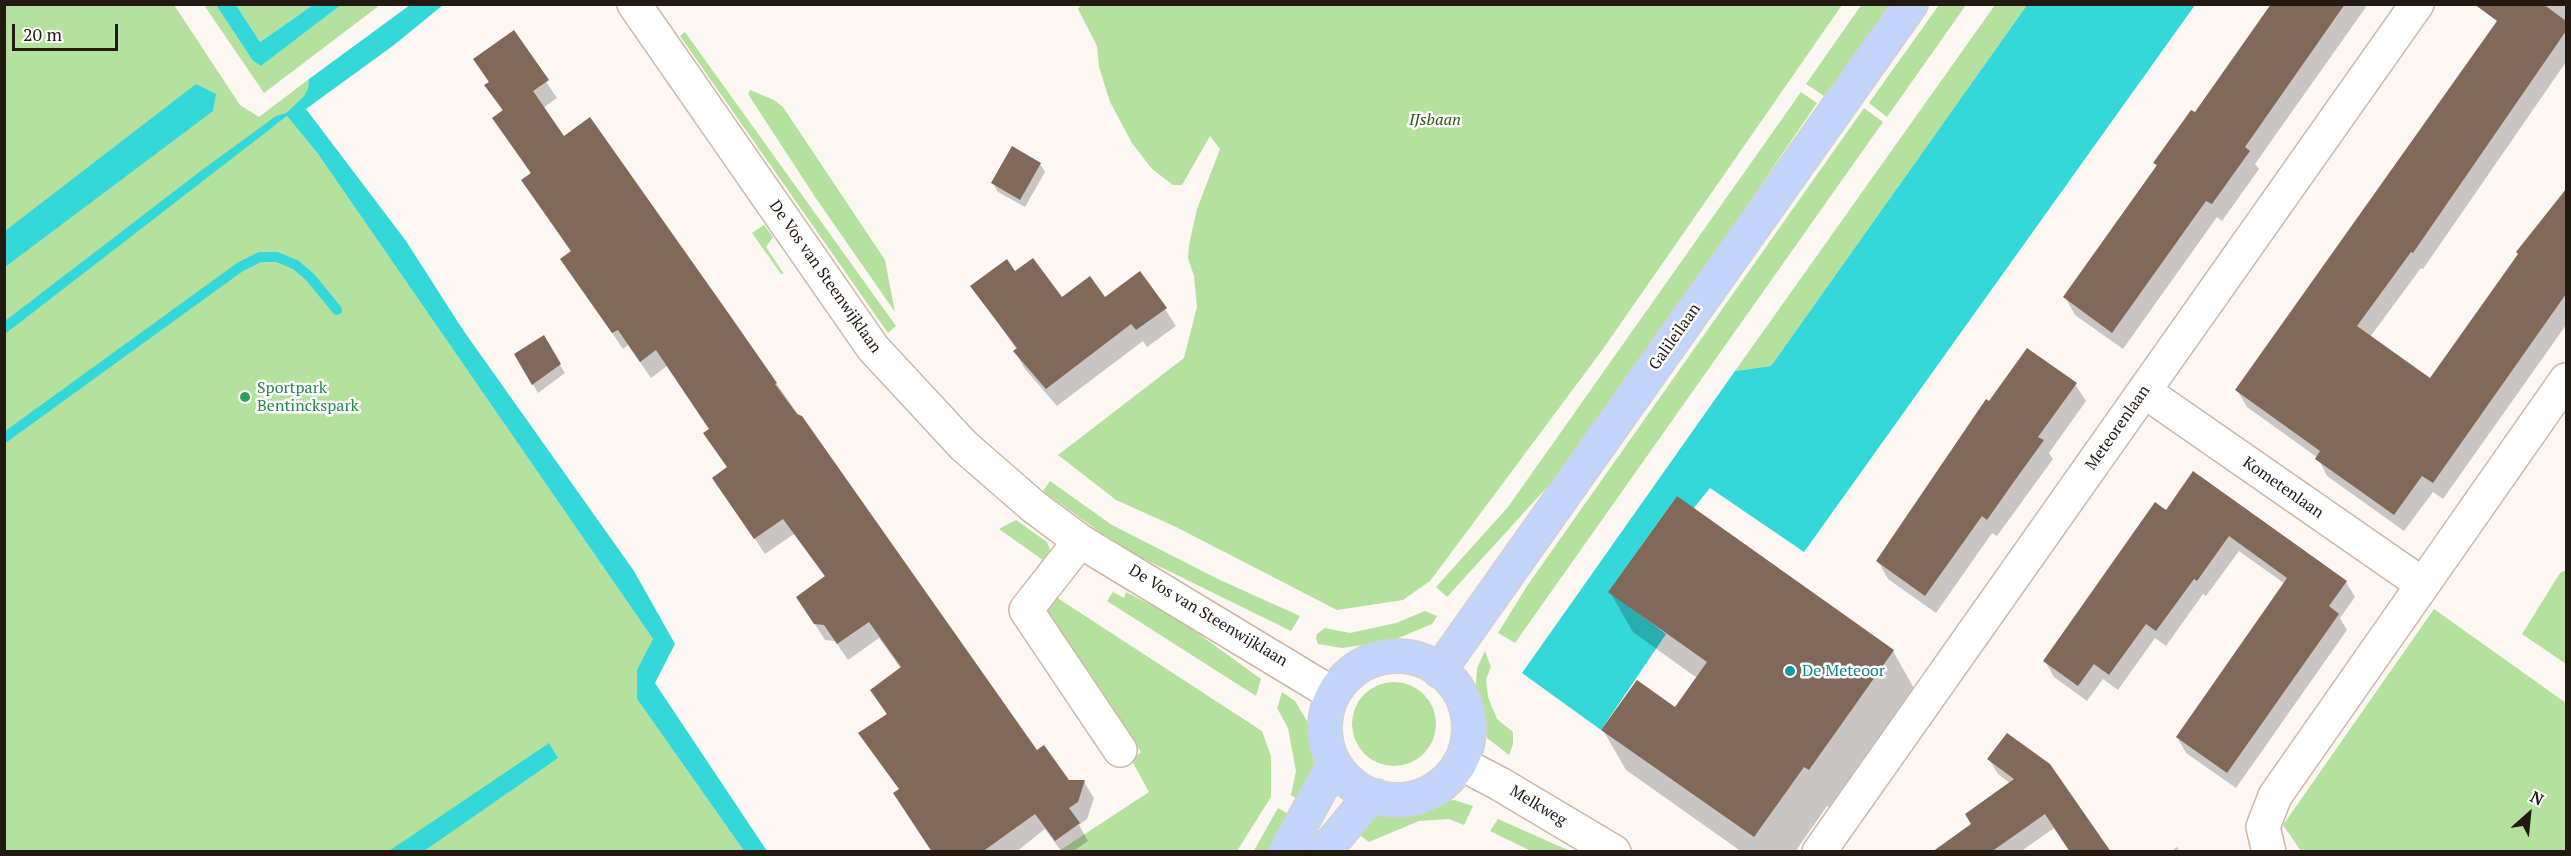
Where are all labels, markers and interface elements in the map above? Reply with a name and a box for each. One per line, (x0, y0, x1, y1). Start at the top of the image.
scale bar (15, 12, 122, 50)
text: 20 m (23, 22, 62, 46)
park label: IJsbaan (1409, 110, 1461, 130)
street label: De Vos van Steenwijklaan (765, 197, 885, 357)
street label: Galileilaan (1645, 300, 1705, 374)
place label: Sportpark Bentinckspark (257, 378, 359, 416)
street label: Meteorenlaan (2082, 382, 2154, 474)
marker: Sportpark Bentinckspark (238, 390, 252, 404)
street label: Kometenlaan (2239, 453, 2327, 523)
street label: De Vos van Steenwijklaan (1125, 561, 1291, 671)
place label: De Meteoor (1802, 661, 1885, 681)
marker: De Meteoor (1783, 664, 1797, 678)
street label: Melkweg (1506, 782, 1570, 830)
north arrow (2499, 784, 2559, 844)
text: N (2527, 785, 2548, 811)

